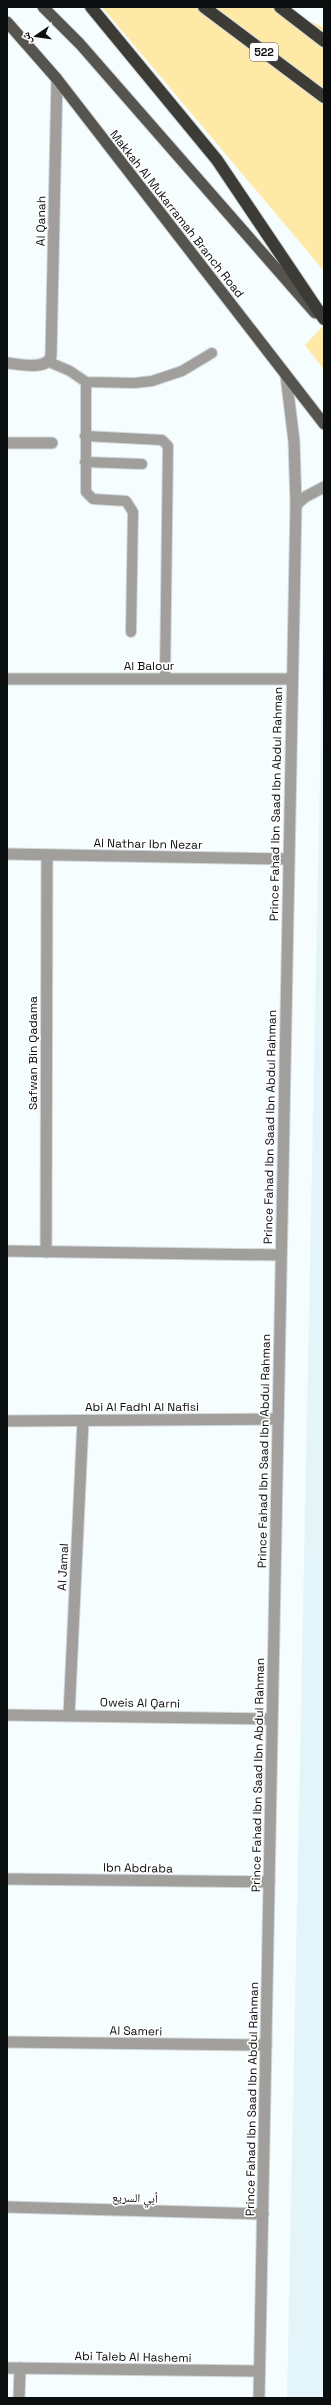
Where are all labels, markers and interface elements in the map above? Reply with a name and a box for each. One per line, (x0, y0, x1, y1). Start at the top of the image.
north arrow (16, 16, 56, 56)
text: ش (18, 30, 35, 46)
road number: 522 (250, 43, 278, 61)
street label: Makkah Al Mukarramah Branch Road (106, 127, 248, 301)
street label: Al Qanah (33, 196, 49, 246)
street label: Al Balour (124, 658, 175, 674)
street label: Prince Fahad Ibn Saad Ibn Abdul Rahman (266, 687, 286, 921)
street label: Al Nathar Ibn Nezar (93, 835, 203, 853)
street label: Safwan Bin Qadama (25, 996, 41, 1110)
street label: Prince Fahad Ibn Saad Ibn Abdul Rahman (260, 1010, 280, 1244)
street label: Prince Fahad Ibn Saad Ibn Abdul Rahman (254, 1334, 274, 1568)
street label: Abi Al Fadhl Al Nafisi (85, 1399, 199, 1415)
street label: Al Jamal (54, 1543, 72, 1591)
street label: Prince Fahad Ibn Saad Ibn Abdul Rahman (248, 1658, 268, 1892)
street label: Oweis Al Qarni (100, 1694, 180, 1712)
street label: Ibn Abdraba (103, 1859, 173, 1877)
street label: Prince Fahad Ibn Saad Ibn Abdul Rahman (242, 1982, 262, 2216)
street label: Al Sameri (109, 2023, 163, 2039)
street label: أبي السريع (112, 2189, 158, 2209)
street label: Abi Taleb Al Hashemi (74, 2348, 192, 2366)

